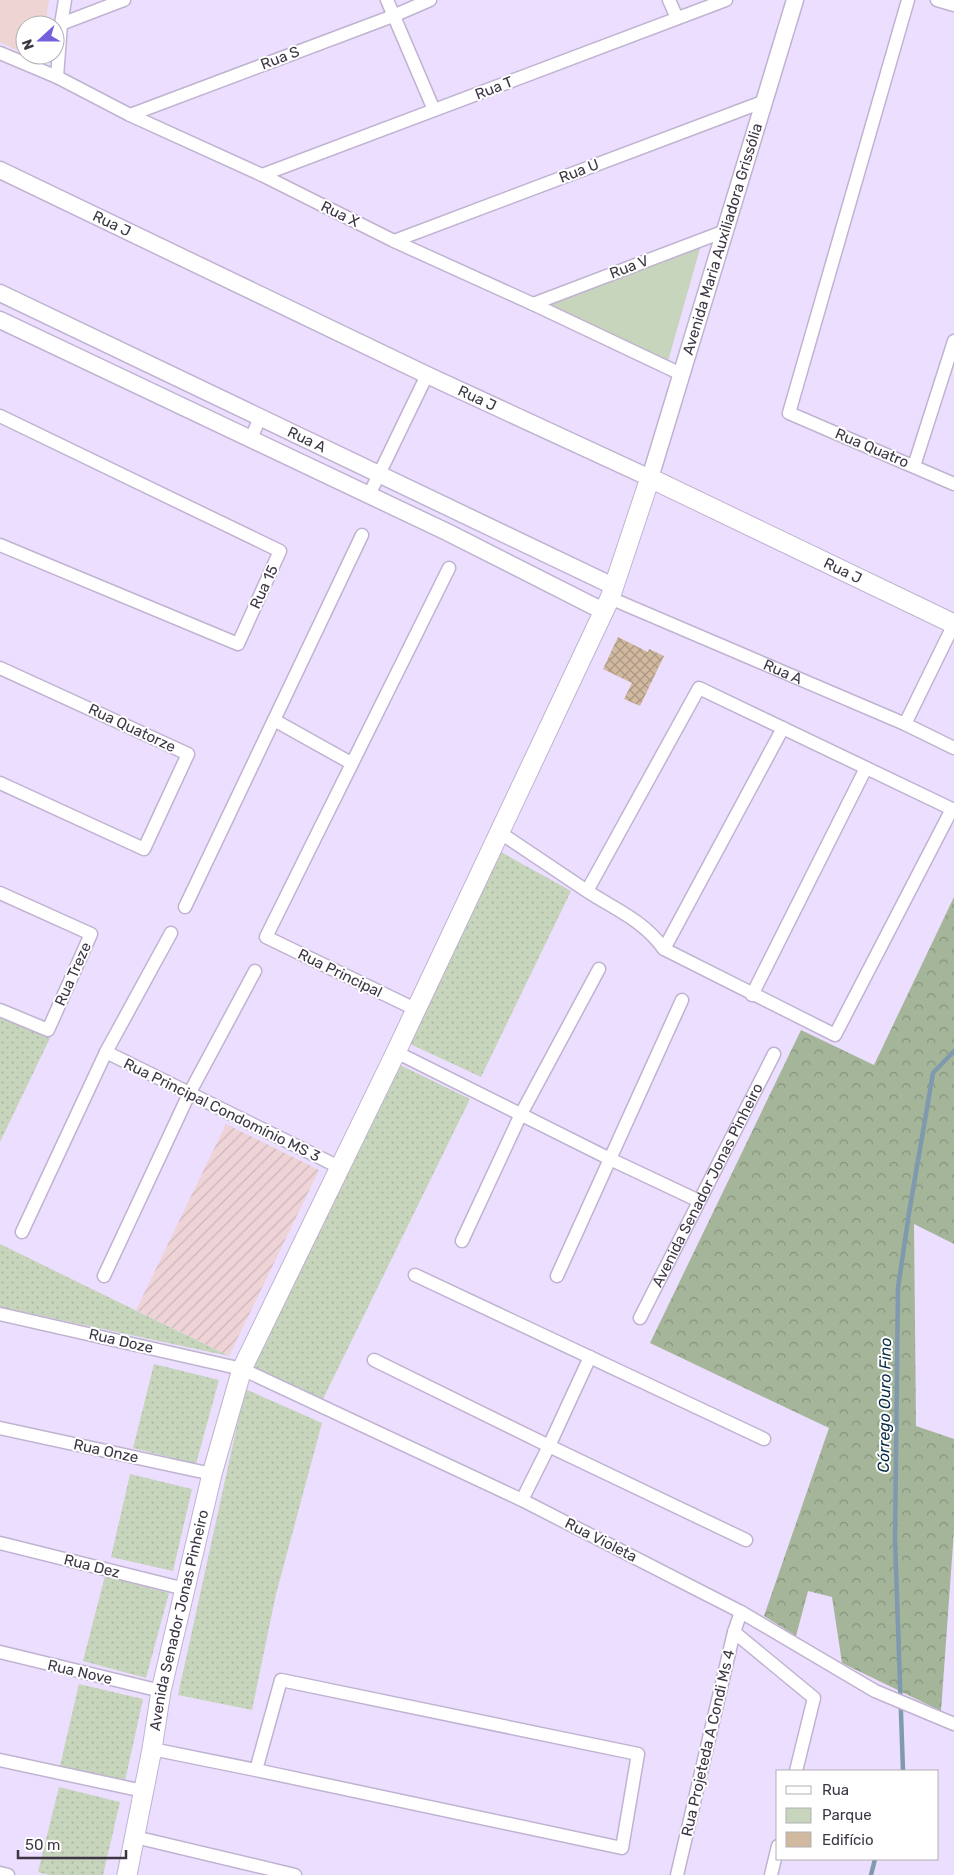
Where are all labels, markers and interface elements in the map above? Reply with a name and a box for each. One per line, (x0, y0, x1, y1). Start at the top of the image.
north arrow (15, 15, 65, 65)
text: N (19, 37, 38, 52)
street label: Rua S (258, 42, 302, 74)
street label: Rua T (473, 72, 516, 103)
street label: Avenida Maria Auxiliadora Grissólia (679, 121, 766, 357)
street label: Rua U (556, 155, 602, 187)
street label: Rua X (318, 197, 363, 231)
street label: Rua J (90, 207, 134, 241)
street label: Rua V (607, 251, 651, 283)
street label: Rua J (455, 382, 499, 415)
street label: Rua A (285, 423, 329, 456)
street label: Rua Quatro (832, 424, 912, 472)
street label: Rua J (821, 554, 865, 587)
street label: Rua 15 (246, 562, 282, 612)
street label: Rua A (761, 656, 805, 688)
street label: Rua Quatorze (85, 700, 179, 756)
street label: Rua Treze (51, 939, 95, 1009)
street label: Rua Principal (295, 945, 385, 1001)
street label: Rua Principal Condomínio MS 3 (121, 1054, 323, 1166)
street label: Avenida Senador Jonas Pinheiro (648, 1080, 767, 1290)
street label: Rua Doze (87, 1325, 155, 1357)
water label: Córrego Ouro Fino (874, 1337, 895, 1473)
street label: Rua Onze (72, 1435, 140, 1467)
street label: Avenida Senador Jonas Pinheiro (146, 1508, 212, 1732)
street label: Rua Violeta (562, 1514, 640, 1566)
street label: Rua Dez (62, 1550, 122, 1582)
street label: Rua Projeteda A Condi Ms 4 (678, 1648, 738, 1838)
street label: Rua Nove (46, 1656, 114, 1688)
legend (776, 1770, 939, 1860)
text: Rua (822, 1781, 849, 1799)
text: Parque (822, 1806, 872, 1824)
scale bar (18, 1828, 125, 1860)
text: Edifício (822, 1831, 874, 1849)
text: 50 m (25, 1836, 60, 1854)

